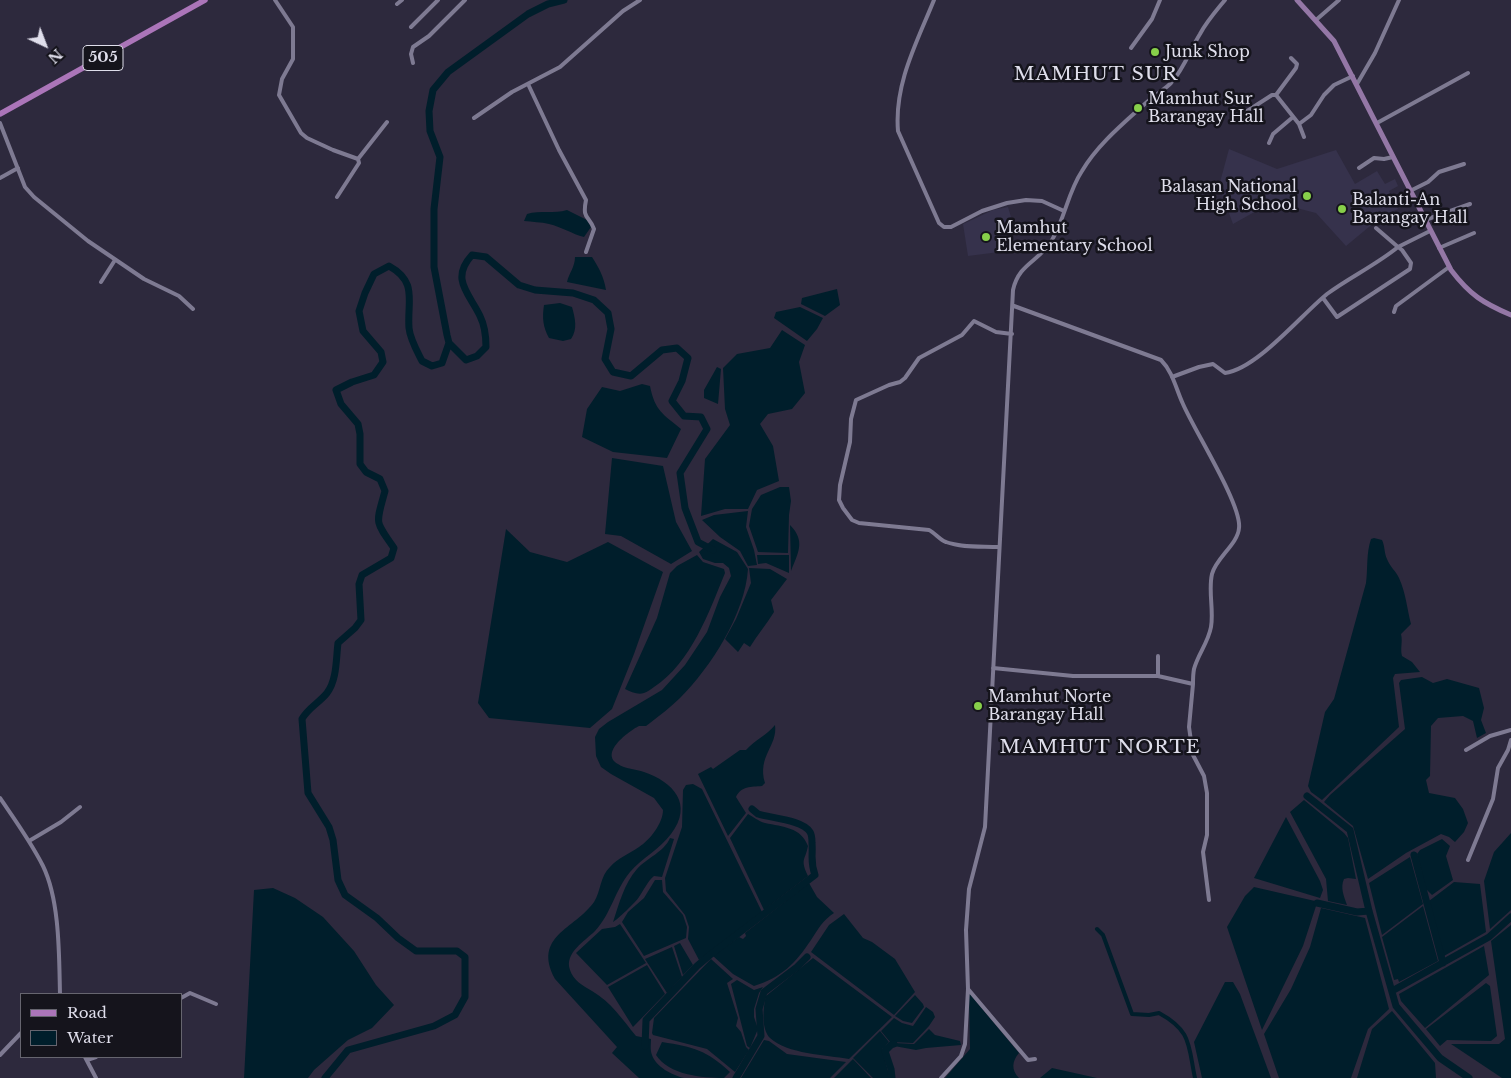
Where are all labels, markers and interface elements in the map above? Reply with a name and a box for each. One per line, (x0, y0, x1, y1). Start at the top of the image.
north arrow (20, 20, 70, 70)
place label: Junk Shop (1165, 42, 1250, 62)
text: N (44, 45, 66, 67)
road number: 505 (83, 46, 123, 70)
marker: Junk Shop (1149, 46, 1161, 58)
district label: MAMHUT SUR (1013, 64, 1179, 86)
place label: Mamhut Sur Barangay Hall (1148, 89, 1264, 127)
marker: Mamhut Sur Barangay Hall (1132, 102, 1144, 114)
place label: Balasan National High School (1160, 177, 1297, 215)
marker: Balasan National High School (1301, 190, 1313, 202)
place label: Balanti-An Barangay Hall (1352, 190, 1468, 228)
marker: Balanti-An Barangay Hall (1336, 203, 1348, 215)
place label: Mamhut Elementary School (996, 218, 1153, 256)
marker: Mamhut Elementary School (980, 231, 992, 243)
place label: Mamhut Norte Barangay Hall (988, 687, 1111, 725)
marker: Mamhut Norte Barangay Hall (972, 700, 984, 712)
district label: MAMHUT NORTE (998, 737, 1202, 759)
legend (20, 993, 182, 1058)
text: Road (67, 1003, 107, 1022)
text: Water (67, 1028, 113, 1047)

